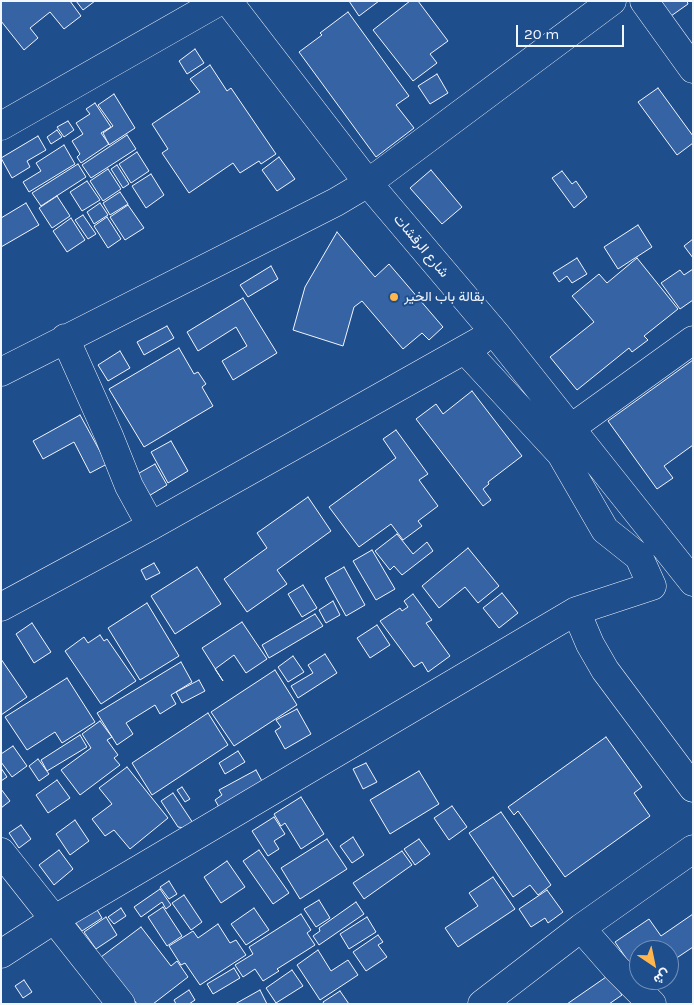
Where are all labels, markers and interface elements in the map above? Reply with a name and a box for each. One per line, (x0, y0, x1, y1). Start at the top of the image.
scale bar (519, 15, 626, 47)
text: 20 m (524, 25, 559, 43)
street label: شارع الرقشات (390, 211, 452, 281)
place label: بقالة باب الخير (404, 289, 485, 305)
marker: بقالة باب الخير (388, 291, 400, 303)
north arrow (629, 940, 679, 990)
text: ش (650, 965, 674, 989)

